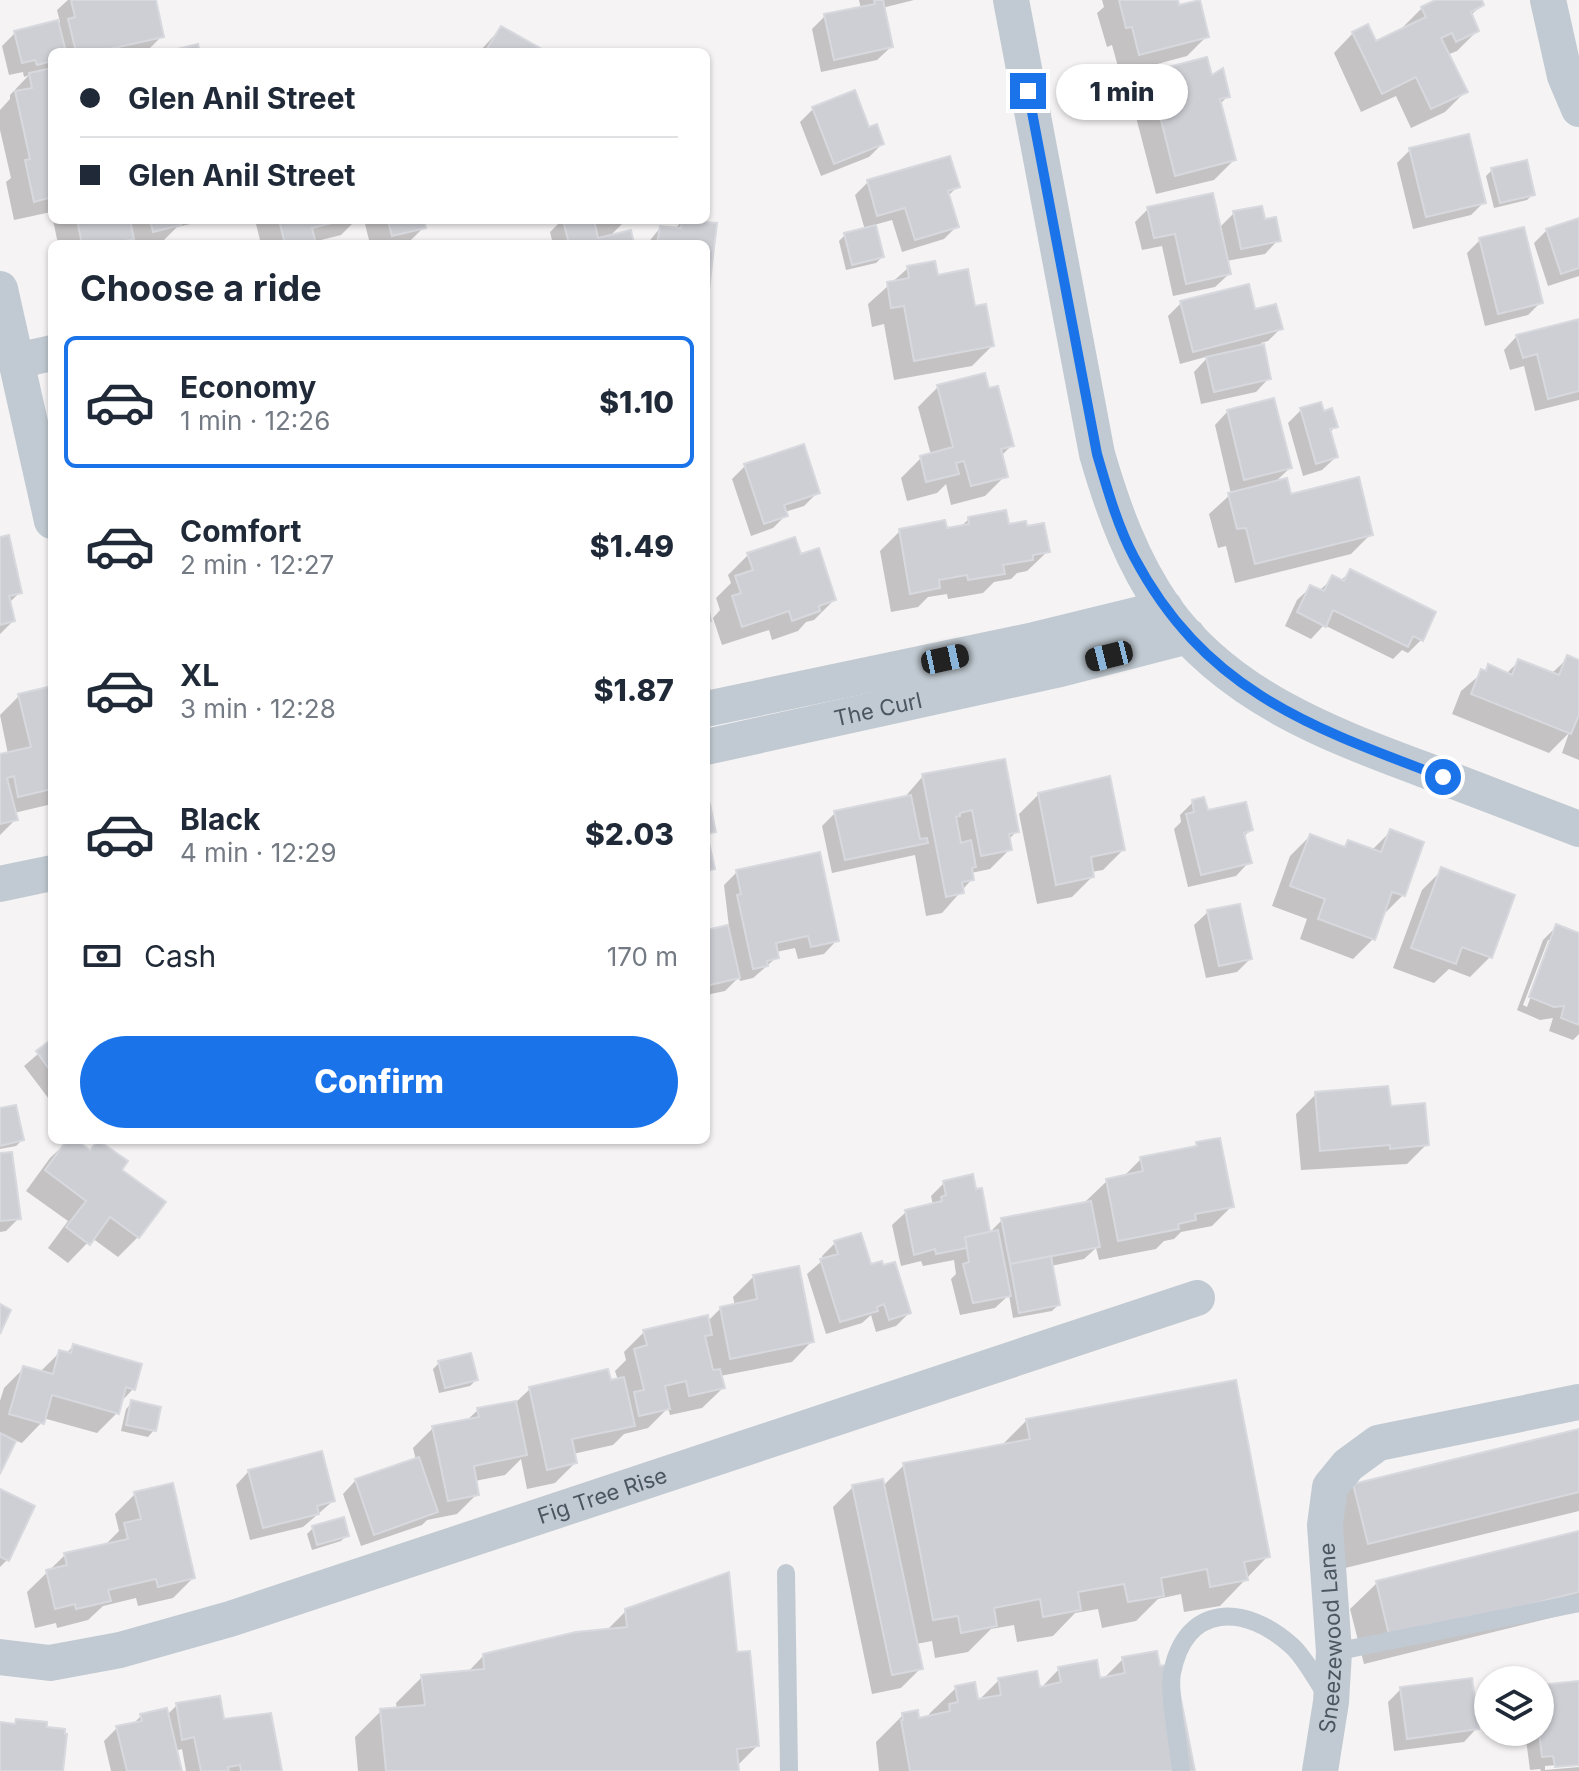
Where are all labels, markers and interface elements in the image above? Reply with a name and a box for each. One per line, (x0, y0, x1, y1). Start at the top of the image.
callout: 1 min (1056, 63, 1188, 119)
route end (1010, 73, 1046, 109)
text: 1 min (1089, 76, 1155, 107)
text: Glen Anil Street (128, 80, 356, 116)
text: Glen Anil Street (128, 157, 356, 193)
text: Choose a ride (80, 266, 322, 310)
icon: car (84, 366, 156, 438)
text: Economy (180, 369, 316, 405)
text: $1.10 (599, 384, 674, 420)
text: 1 min · 12:26 (180, 405, 330, 436)
icon: car (84, 510, 156, 582)
text: Comfort (180, 513, 301, 549)
text: $1.49 (590, 528, 674, 564)
text: 2 min · 12:27 (180, 549, 334, 580)
car (1083, 639, 1135, 673)
car (919, 642, 971, 676)
icon: car (84, 654, 156, 726)
text: XL (180, 657, 219, 693)
text: $1.87 (594, 672, 674, 708)
street label: The Curl (831, 687, 924, 731)
text: 3 min · 12:28 (180, 693, 336, 724)
route start (1425, 759, 1461, 795)
icon: car (84, 798, 156, 870)
text: Black (180, 801, 260, 837)
text: $2.03 (585, 816, 674, 852)
text: 4 min · 12:29 (180, 837, 337, 868)
icon: cash (80, 934, 124, 978)
text: Cash (144, 938, 216, 974)
text: 170 m (607, 941, 678, 972)
button: Confirm (80, 1036, 678, 1128)
street label: Fig Tree Rise (534, 1462, 670, 1529)
street label: Sneezewood Lane (1313, 1542, 1347, 1735)
map controls (1474, 1666, 1554, 1746)
button: layers (1474, 1666, 1554, 1746)

